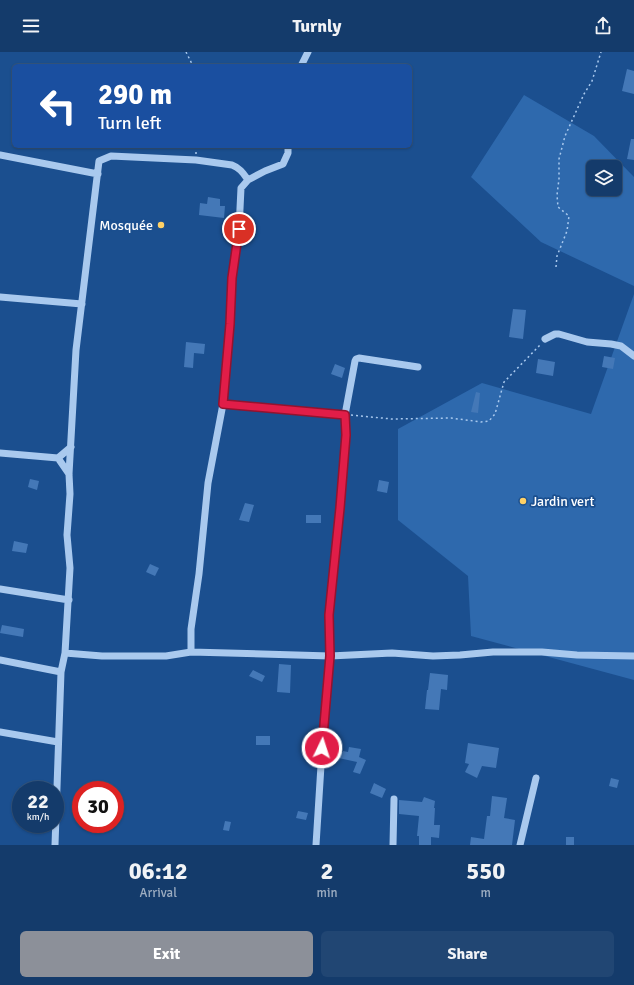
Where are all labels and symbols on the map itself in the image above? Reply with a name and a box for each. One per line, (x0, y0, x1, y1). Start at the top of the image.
pin (222, 212, 256, 246)
place label: Mosquée (99, 217, 153, 234)
marker: Mosquée (156, 220, 166, 230)
place label: Jardin vert (531, 493, 595, 510)
marker: Jardin vert (518, 496, 528, 506)
position arrow (301, 727, 343, 769)
speed limit sign: 30 (72, 781, 124, 833)

